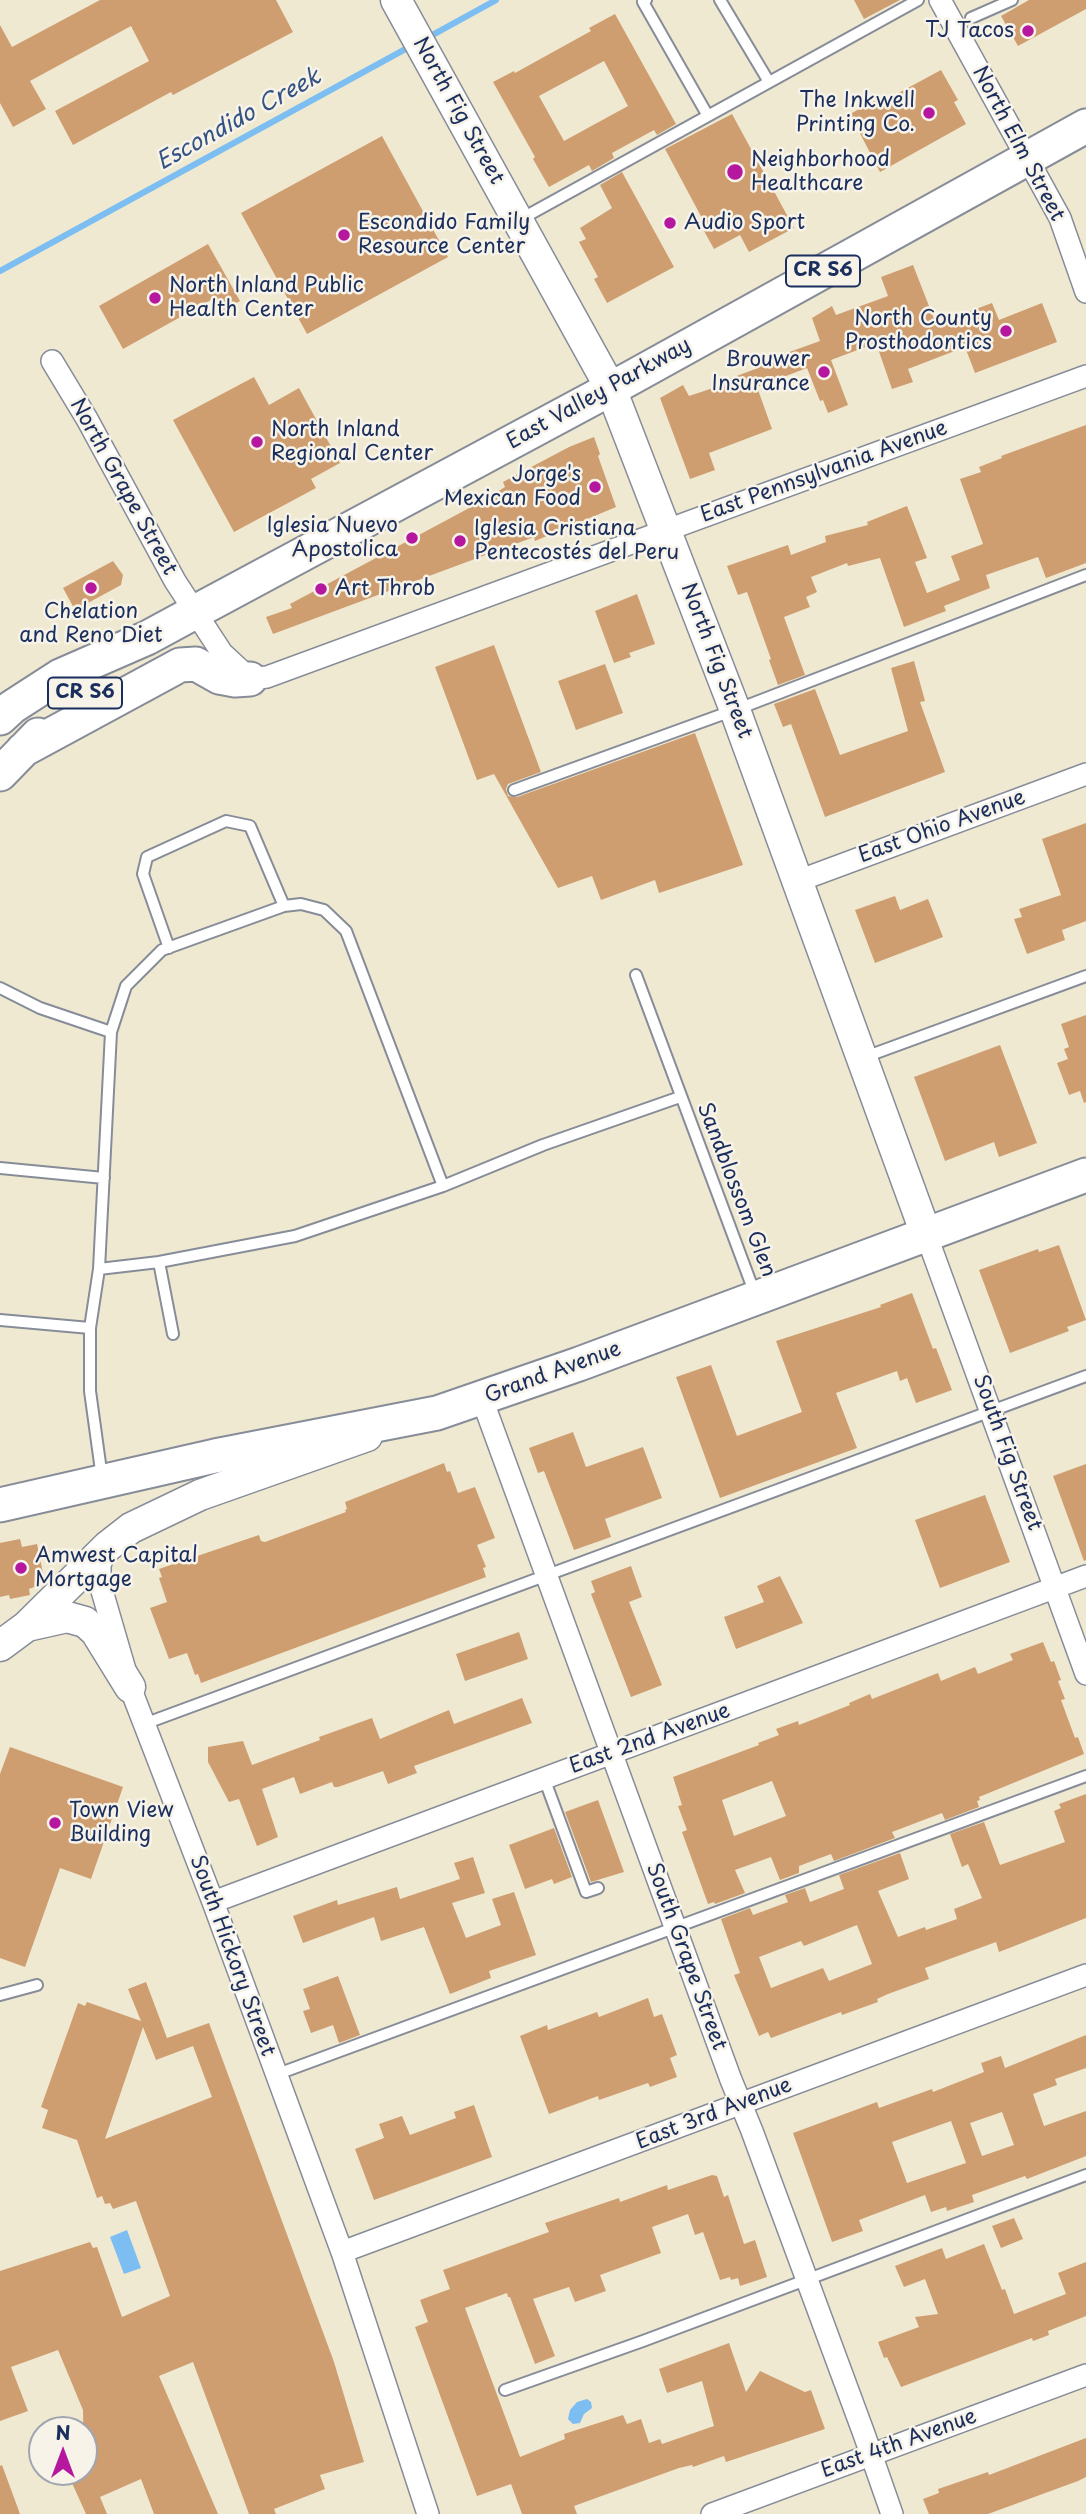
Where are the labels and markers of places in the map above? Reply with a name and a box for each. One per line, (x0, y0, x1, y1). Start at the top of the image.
place label: TJ Tacos (925, 18, 1014, 44)
marker: TJ Tacos (1020, 23, 1036, 39)
place label: The Inkwell Printing Co. (796, 88, 915, 138)
marker: The Inkwell Printing Co. (921, 105, 937, 121)
place label: Neighborhood Healthcare (751, 147, 890, 197)
marker: Neighborhood Healthcare (725, 162, 745, 182)
place label: Escondido Family Resource Center (358, 210, 530, 260)
place label: Audio Sport (684, 210, 805, 236)
marker: Audio Sport (662, 215, 678, 231)
marker: Escondido Family Resource Center (336, 227, 352, 243)
place label: North Inland Public Health Center (169, 273, 364, 323)
marker: North Inland Public Health Center (147, 290, 163, 306)
place label: North County Prosthodontics (844, 306, 992, 356)
marker: North County Prosthodontics (998, 323, 1014, 339)
place label: Brouwer Insurance (711, 347, 810, 397)
marker: Brouwer Insurance (816, 364, 832, 380)
place label: North Inland Regional Center (271, 417, 433, 467)
marker: North Inland Regional Center (249, 434, 265, 450)
place label: Jorge's Mexican Food (444, 462, 581, 512)
marker: Jorge's Mexican Food (587, 479, 603, 495)
place label: Iglesia Nuevo Apostolica (267, 513, 398, 563)
place label: Iglesia Cristiana Pentecostés del Peru (474, 516, 679, 566)
marker: Iglesia Nuevo Apostolica (404, 530, 420, 546)
marker: Iglesia Cristiana Pentecostés del Peru (452, 533, 468, 549)
place label: Art Throb (335, 576, 435, 602)
marker: Chelation and Reno Diet (83, 580, 99, 596)
marker: Art Throb (313, 581, 329, 597)
place label: Chelation and Reno Diet (19, 599, 163, 649)
place label: Amwest Capital Mortgage (35, 1543, 198, 1593)
marker: Amwest Capital Mortgage (13, 1560, 29, 1576)
place label: Town View Building (69, 1798, 173, 1848)
marker: Town View Building (47, 1815, 63, 1831)

